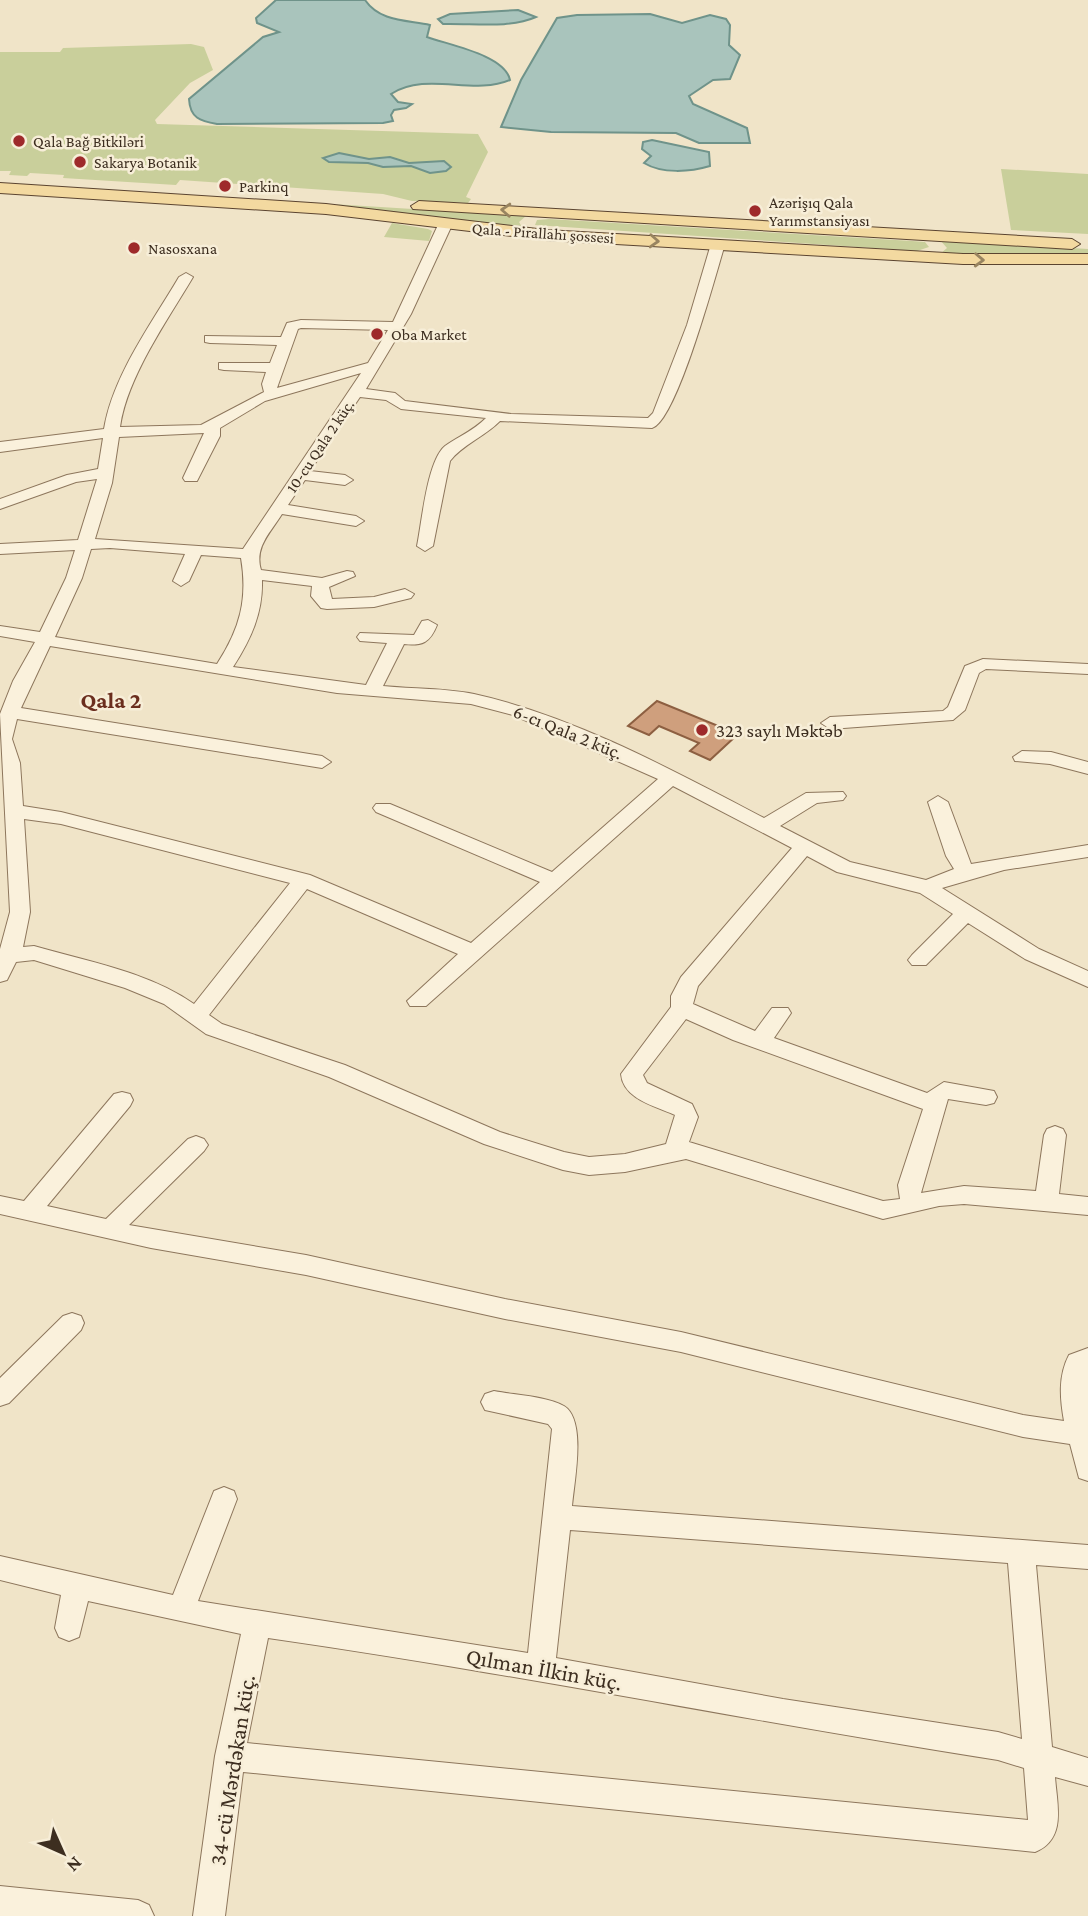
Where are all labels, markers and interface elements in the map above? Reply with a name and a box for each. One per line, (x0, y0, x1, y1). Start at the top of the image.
marker: Qala Bağ Bitkiləri (11, 133, 27, 149)
place label: Qala Bağ Bitkiləri (33, 133, 144, 151)
marker: Sakarya Botanik (72, 154, 88, 170)
place label: Sakarya Botanik (94, 154, 197, 172)
marker: Parkinq (217, 178, 233, 194)
place label: Parkinq (239, 178, 289, 196)
place label: Azərişıq Qala Yarımstansiyası (769, 194, 870, 230)
one-way arrow (501, 203, 512, 218)
marker: Azərişıq Qala Yarımstansiyası (747, 203, 763, 219)
street label: Qala - Pirallahı şossesi (471, 220, 615, 247)
one-way arrow (649, 233, 660, 248)
marker: Nasosxana (126, 240, 142, 256)
place label: Nasosxana (148, 240, 218, 257)
one-way arrow (973, 252, 984, 267)
marker: Oba Market (369, 326, 385, 342)
place label: Oba Market (391, 326, 467, 343)
street label: 10-cu Qala 2 küç. (283, 396, 358, 496)
district label: Qala 2 (80, 687, 142, 713)
street label: 6-cı Qala 2 küç. (510, 701, 626, 763)
place label: 323 saylı Məktəb (716, 720, 843, 741)
marker: 323 saylı Məktəb (694, 722, 710, 738)
street label: Qılman İlkin küç. (464, 1642, 624, 1696)
street label: 34-cü Mərdəkan küç. (204, 1673, 260, 1867)
north arrow (28, 1818, 98, 1888)
text: N (63, 1853, 87, 1877)

